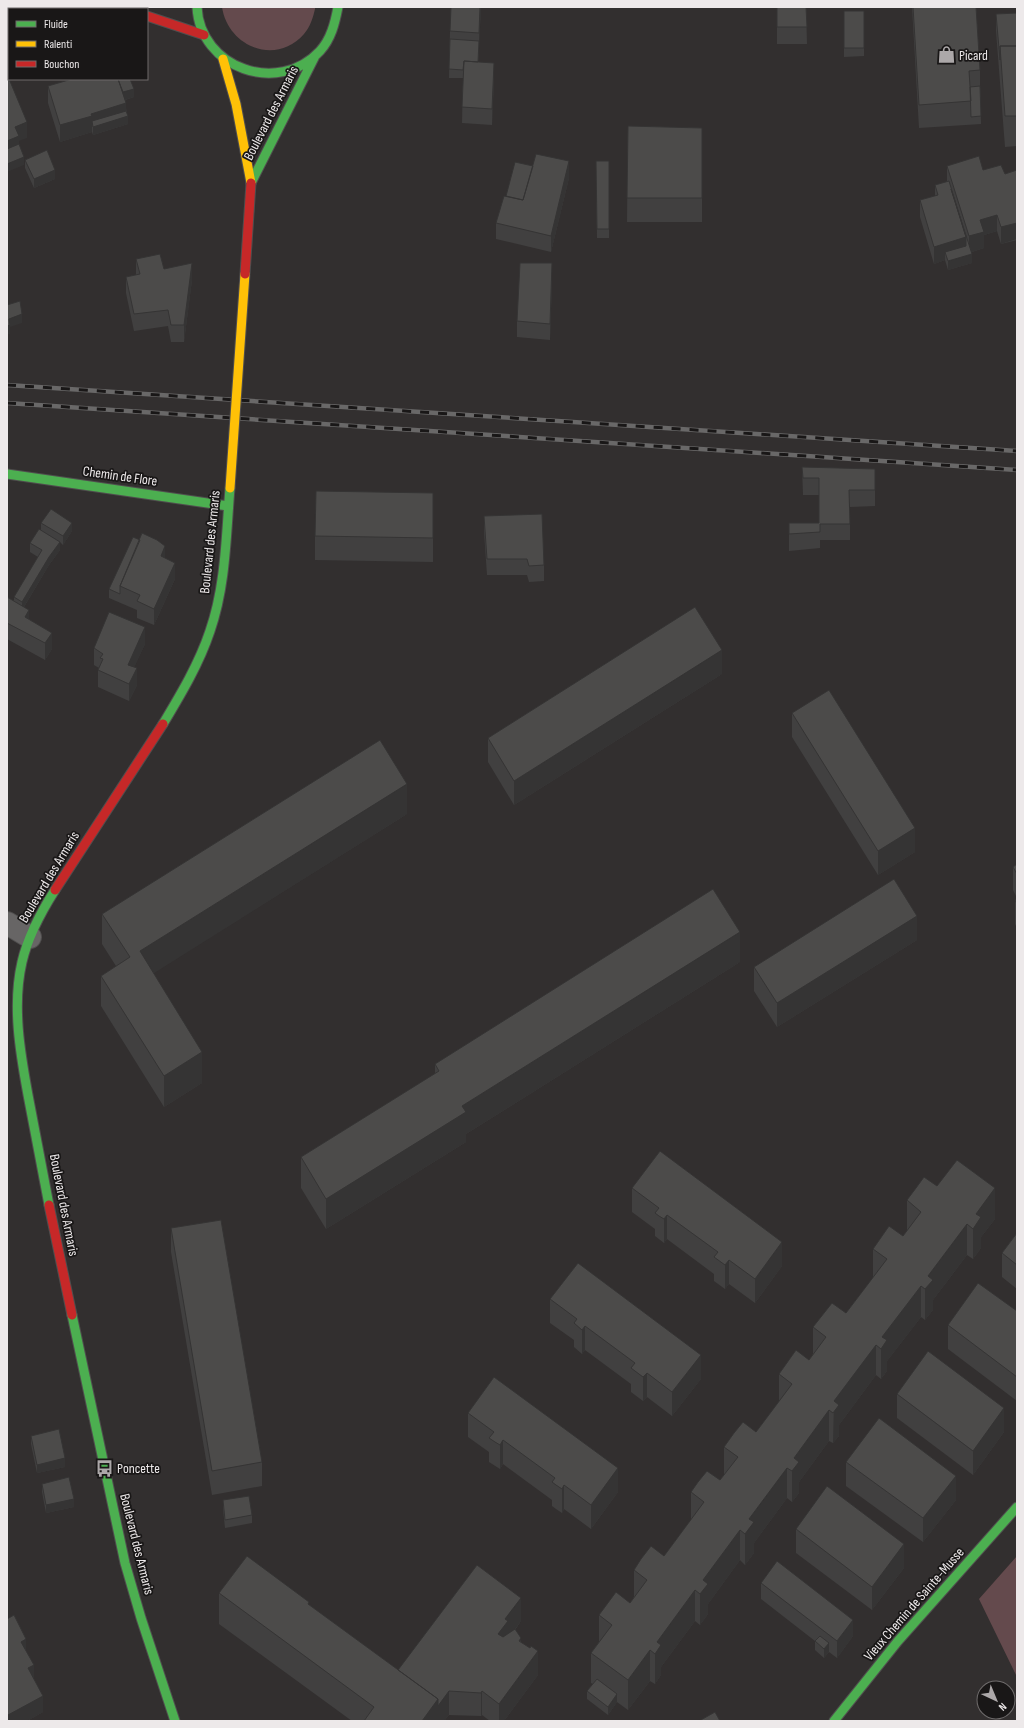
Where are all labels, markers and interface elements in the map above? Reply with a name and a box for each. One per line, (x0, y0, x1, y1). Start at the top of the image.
legend (8, 8, 148, 80)
text: Fluide (44, 17, 68, 32)
text: Ralenti (44, 37, 72, 52)
shop icon: Picard (936, 45, 956, 65)
place label: Picard (959, 47, 988, 64)
text: Bouchon (44, 57, 79, 72)
street label: Boulevard des Armaris (240, 63, 302, 163)
street label: Chemin de Flore (82, 462, 158, 490)
street label: Boulevard des Armaris (196, 490, 224, 594)
street label: Boulevard des Armaris (15, 828, 83, 926)
street label: Boulevard des Armaris (46, 1153, 82, 1257)
bus stop icon: Poncette (94, 1458, 114, 1478)
place label: Poncette (117, 1460, 160, 1477)
street label: Boulevard des Armaris (116, 1492, 158, 1596)
street label: Vieux Chemin de Sainte-Musse (860, 1544, 968, 1664)
north arrow (976, 1680, 1016, 1720)
text: N (996, 1700, 1009, 1714)

